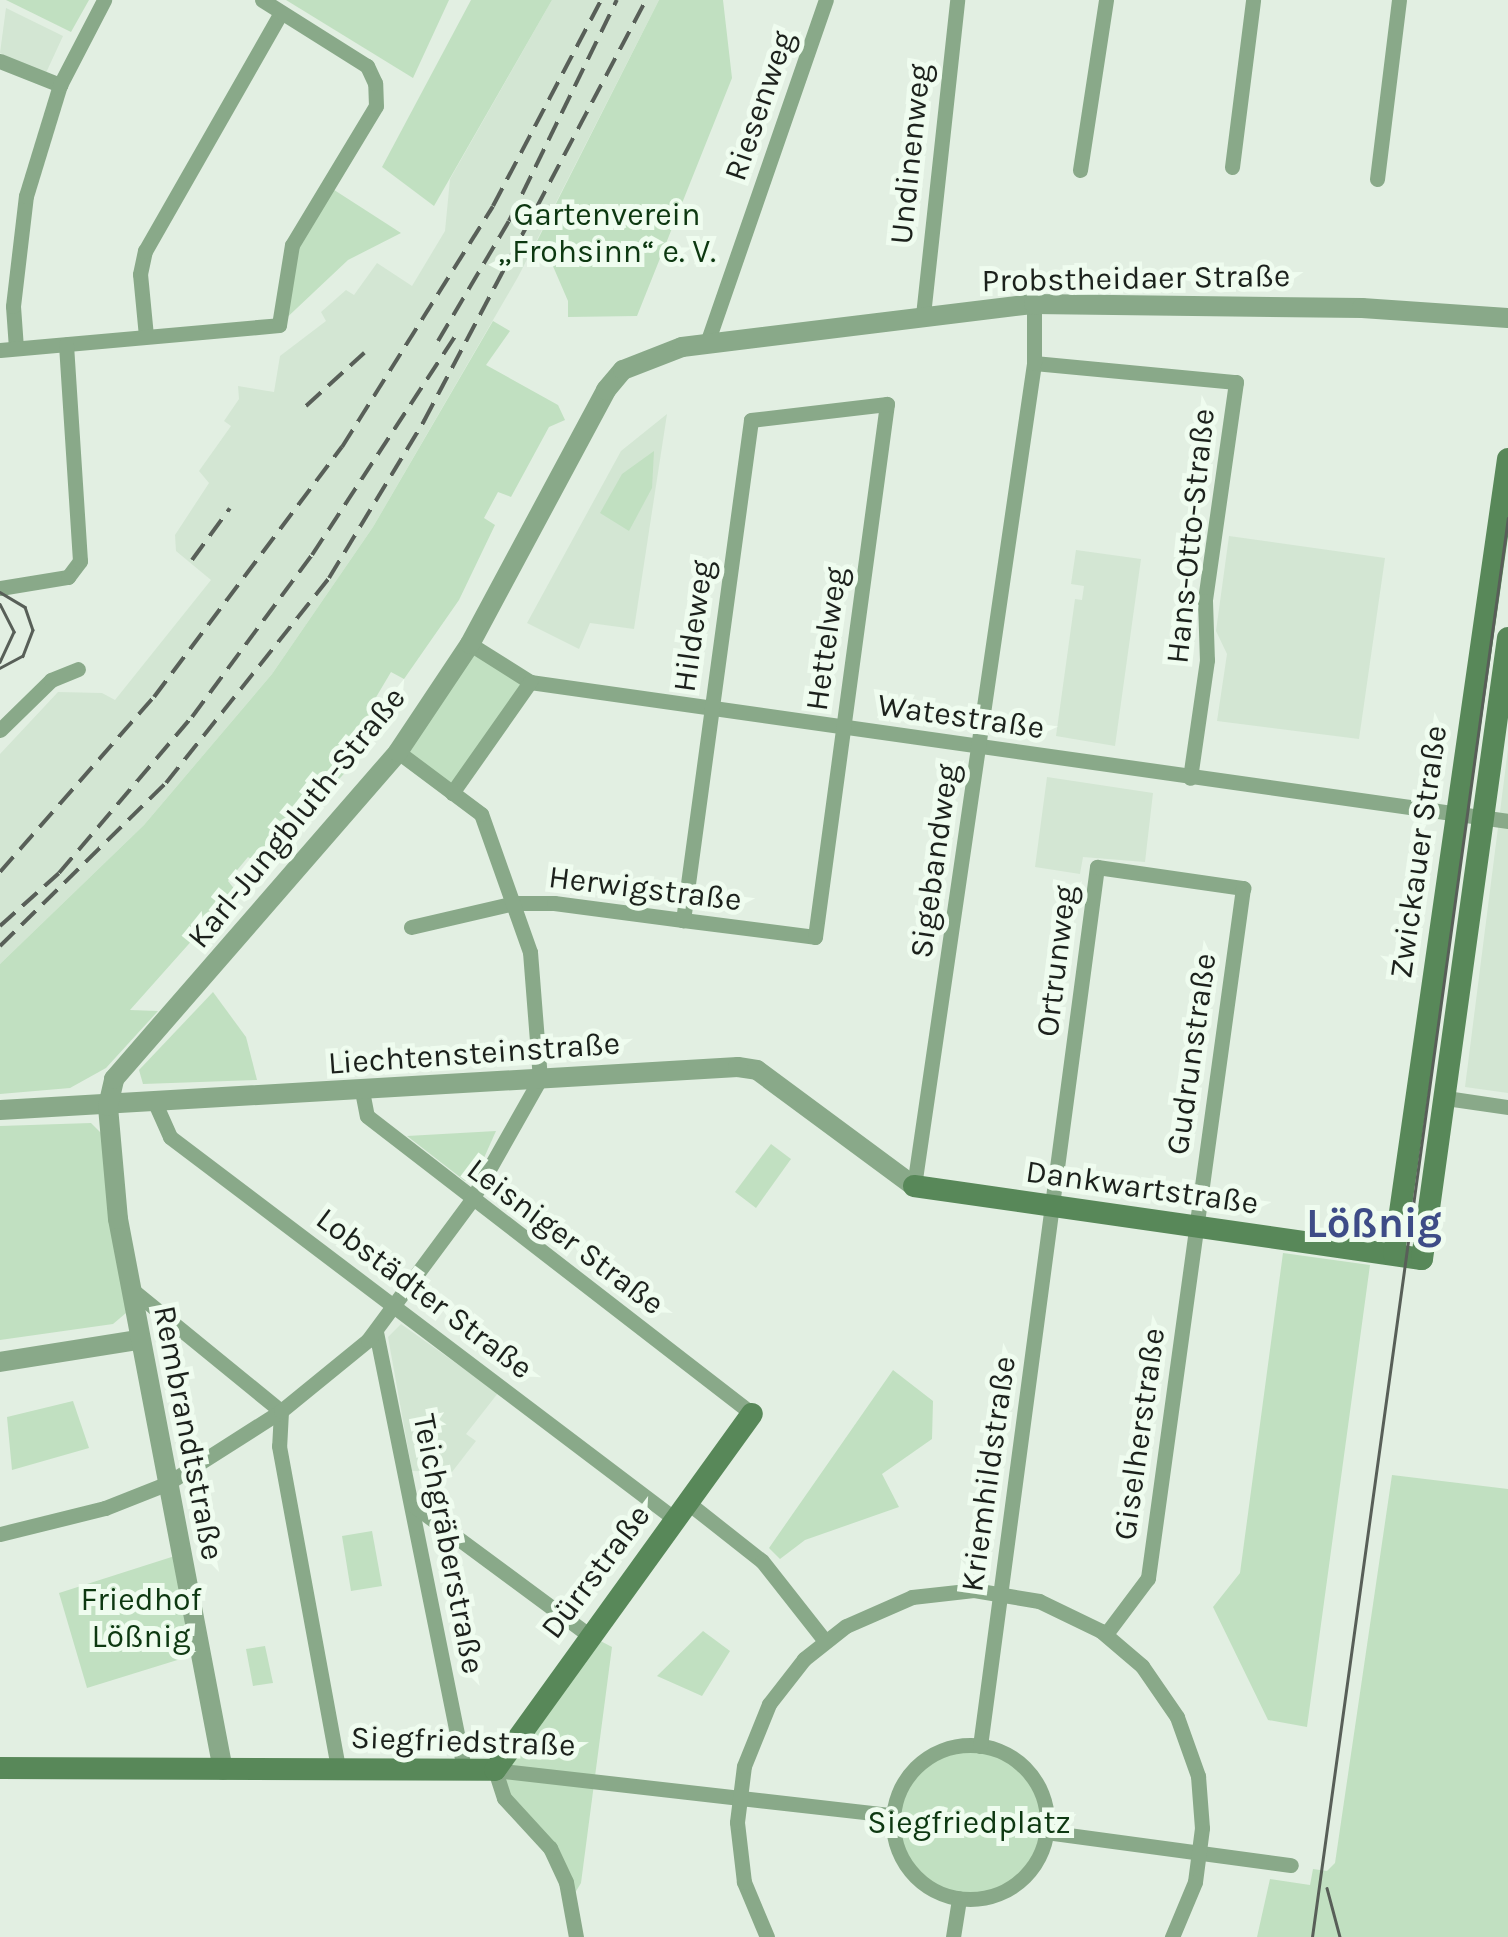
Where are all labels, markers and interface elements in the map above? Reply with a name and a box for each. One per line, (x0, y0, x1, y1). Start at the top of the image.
street label: Riesenweg (716, 26, 804, 186)
street label: Undinenweg (882, 62, 940, 246)
park label: Gartenverein „Frohsinn“ e. V. (498, 197, 716, 272)
street label: Probstheidaer Straße (981, 257, 1291, 301)
street label: Hans-Otto-Straße (1159, 407, 1223, 665)
street label: Hildeweg (666, 557, 722, 695)
street label: Hettelweg (798, 565, 856, 713)
street label: Karl-Jungbluth-Straße (180, 680, 414, 956)
street label: Watestraße (875, 686, 1047, 748)
street label: Zwickauer Straße (1382, 723, 1456, 981)
street label: Sigebandweg (902, 761, 968, 961)
street label: Herwigstraße (546, 858, 744, 920)
street label: Ortrunweg (1029, 883, 1085, 1039)
street label: Gudrunstraße (1159, 951, 1225, 1157)
street label: Liechtensteinstraße (327, 1025, 621, 1083)
street label: Leisniger Straße (459, 1150, 671, 1324)
street label: Dankwartstraße (1023, 1153, 1261, 1223)
district label: Lößnig (1306, 1198, 1442, 1248)
street label: Lobstädter Straße (308, 1200, 540, 1388)
street label: Rembrandtstraße (144, 1302, 232, 1564)
street label: Giselherstraße (1106, 1325, 1174, 1543)
street label: Kriemhildstraße (953, 1354, 1025, 1594)
street label: Teichgräberstraße (404, 1411, 492, 1677)
street label: Dürrstraße (533, 1497, 659, 1647)
park label: Friedhof Lößnig (80, 1582, 202, 1657)
street label: Siegfriedstraße (350, 1719, 576, 1765)
park label: Siegfriedplatz (867, 1804, 1071, 1842)

